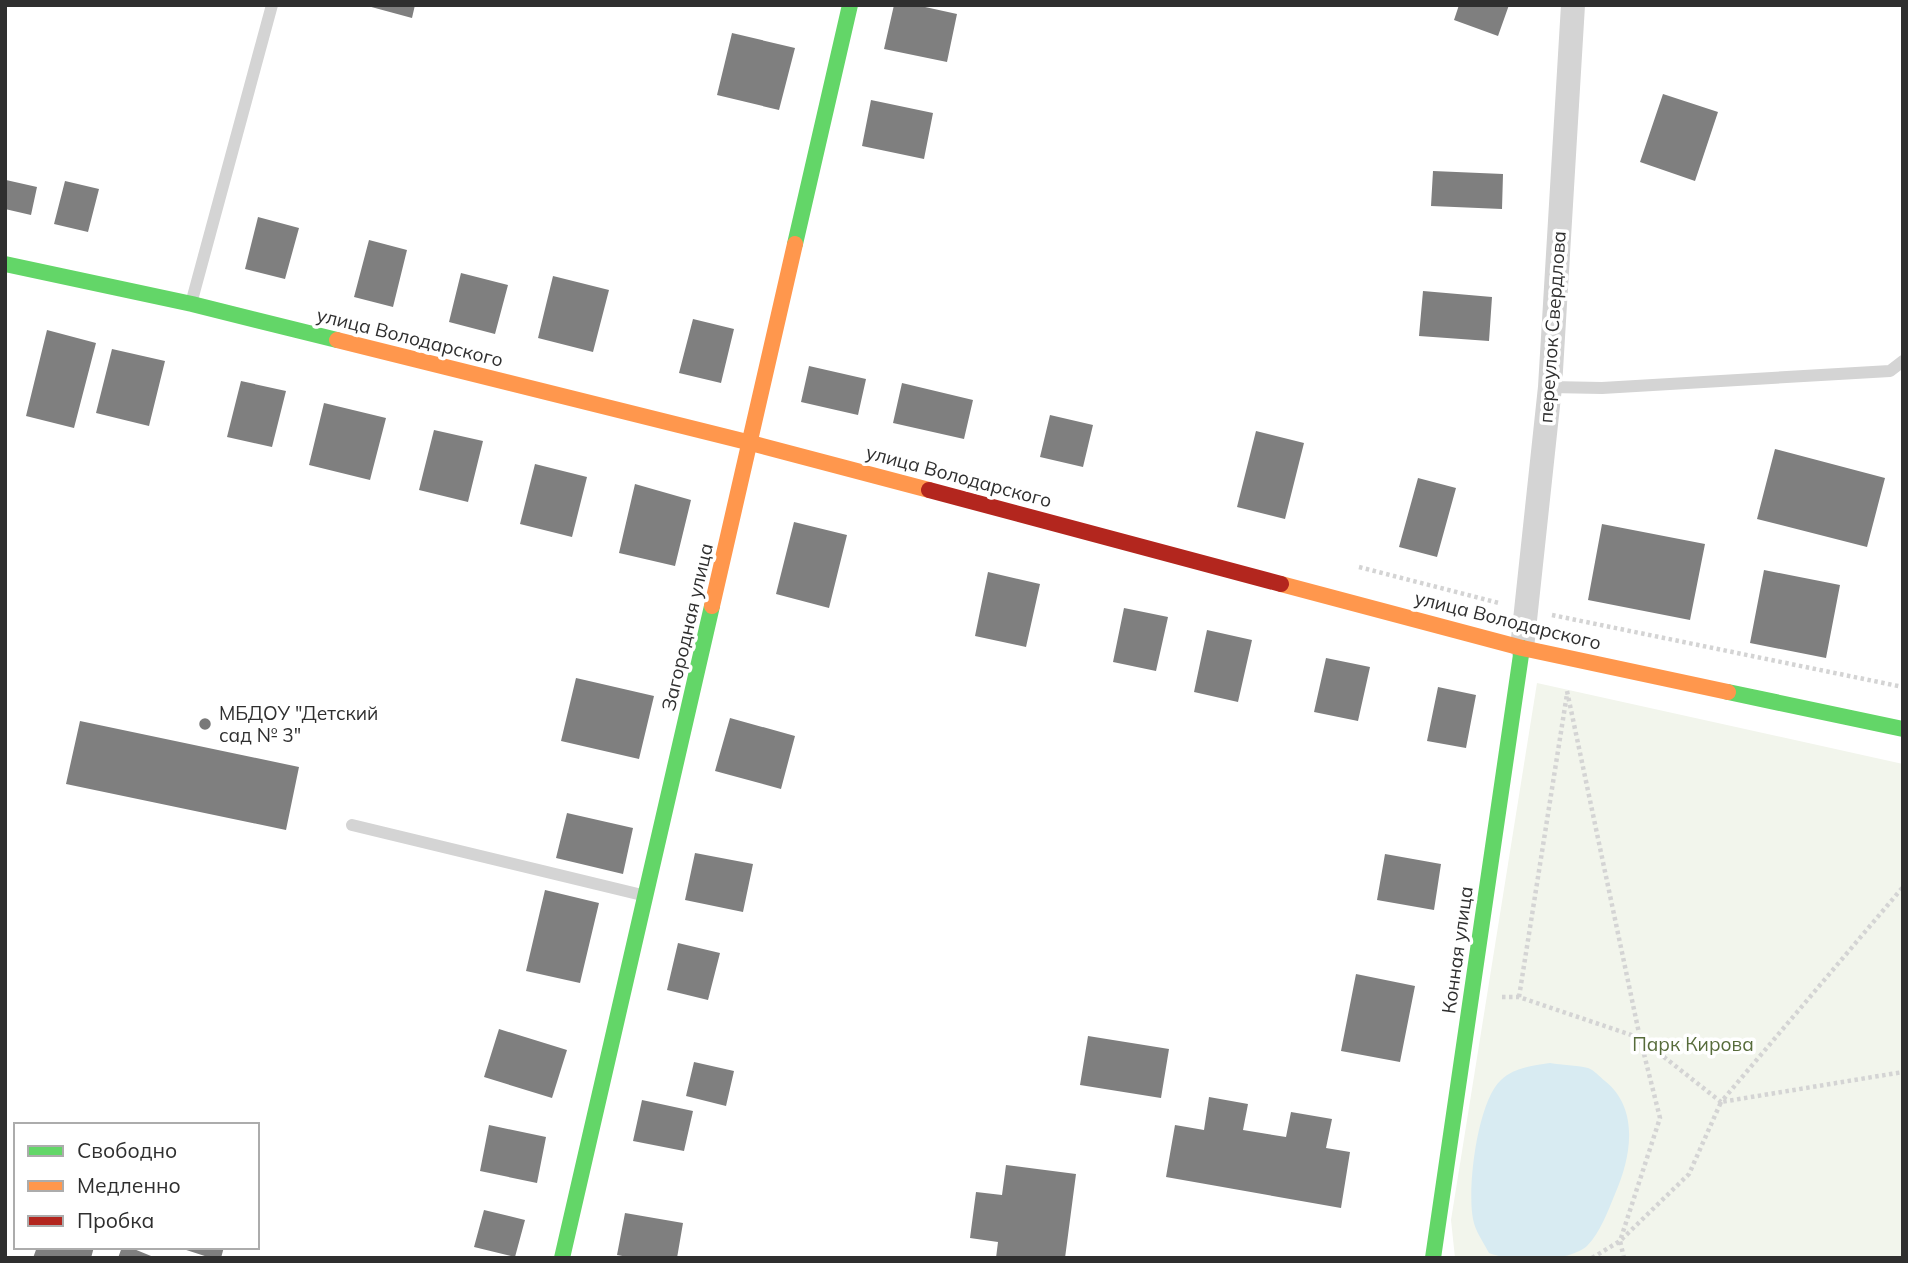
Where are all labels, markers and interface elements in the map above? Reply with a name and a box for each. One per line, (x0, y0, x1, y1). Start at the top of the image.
street label: переулок Свердлова (1533, 230, 1571, 424)
street label: улица Володарского (314, 302, 506, 372)
street label: улица Володарского (863, 440, 1055, 512)
street label: Загородная улица (656, 541, 718, 713)
street label: улица Володарского (1412, 585, 1604, 655)
place label: МБДОУ "Детский сад № 3" (219, 701, 378, 747)
marker: МБДОУ "Детский сад № 3" (197, 716, 213, 732)
street label: Конная улица (1436, 885, 1478, 1015)
park label: Парк Кирова (1632, 1032, 1754, 1056)
legend (14, 1123, 259, 1249)
text: Свободно (77, 1137, 177, 1163)
text: Медленно (77, 1172, 181, 1198)
text: Пробка (77, 1207, 154, 1233)

